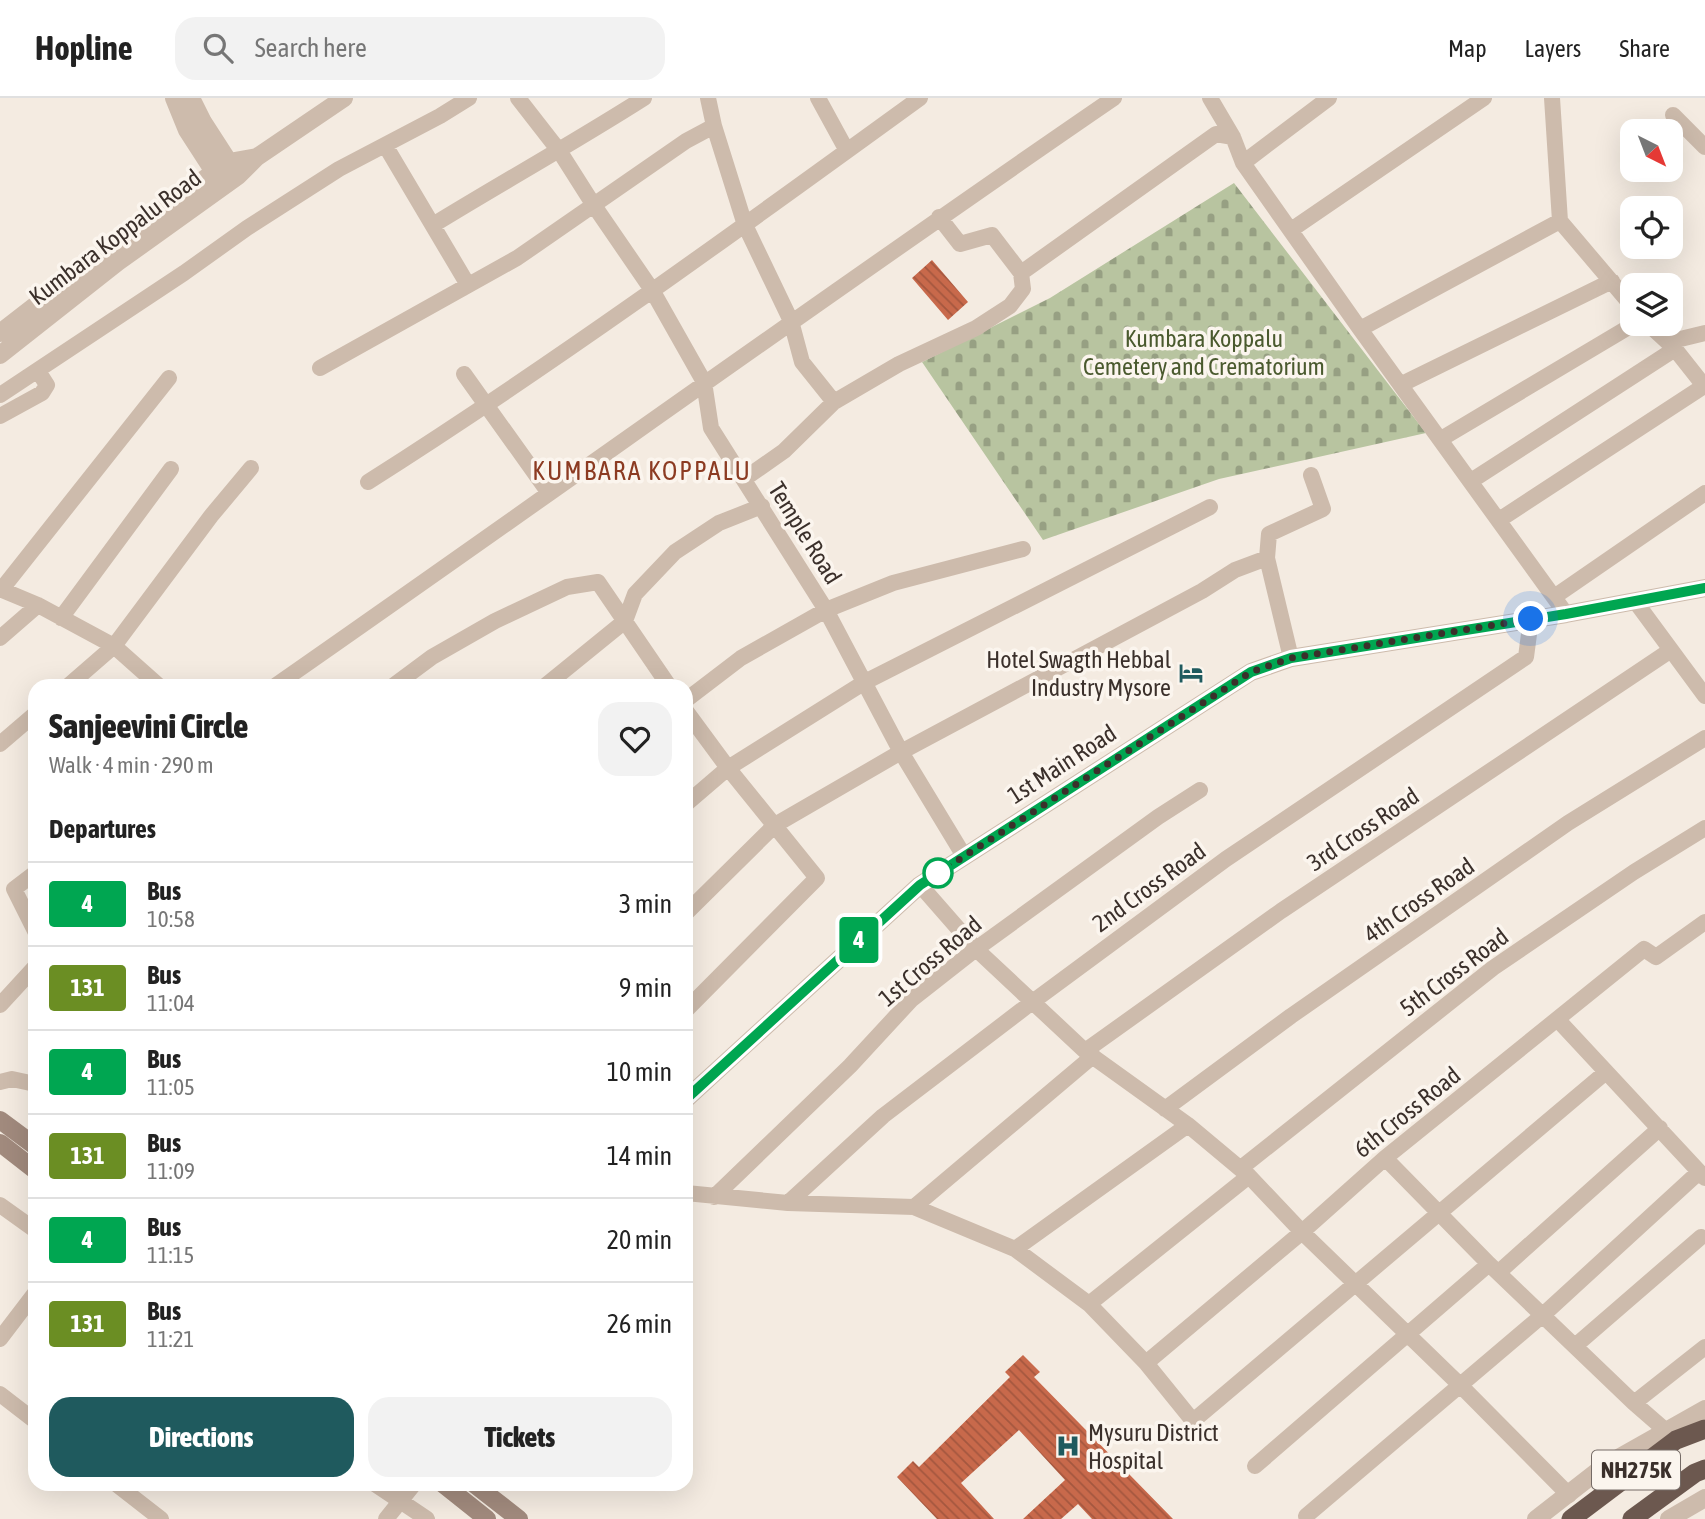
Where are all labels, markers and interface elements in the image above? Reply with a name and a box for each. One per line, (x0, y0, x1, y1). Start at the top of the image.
search box (175, 17, 665, 80)
text: Hopline (35, 29, 133, 67)
icon: search (199, 29, 237, 67)
text: Search here (255, 33, 367, 63)
text: Map (1448, 35, 1487, 62)
text: Layers (1525, 35, 1581, 62)
text: Share (1619, 35, 1670, 62)
north arrow (1620, 119, 1684, 182)
map controls (1620, 119, 1683, 336)
street label: Kumbara Koppalu Road (24, 164, 206, 310)
button: locate (1620, 196, 1683, 259)
button: layers (1620, 273, 1683, 336)
park label: Kumbara Koppalu Cemetery and Crematorium (1083, 325, 1325, 380)
district label: KUMBARA KOPPALU (532, 456, 752, 486)
street label: Temple Road (763, 477, 847, 589)
your location (1513, 601, 1548, 636)
place label: Hotel Swagth Hebbal Industry Mysore (986, 646, 1172, 701)
hotel icon: Hotel Swagth Hebbal Industry Mysore (1177, 659, 1205, 687)
button: heart (598, 702, 672, 776)
text: Sanjeevini Circle (49, 707, 248, 745)
street label: 1st Main Road (1003, 719, 1121, 809)
text: Walk · 4 min · 290 m (49, 752, 213, 778)
street label: 3rd Cross Road (1302, 782, 1424, 876)
text: Departures (49, 814, 156, 844)
street label: 2nd Cross Road (1087, 837, 1211, 937)
street label: 4th Cross Road (1359, 852, 1479, 948)
unlabelled marker (923, 858, 953, 888)
text: Bus (147, 876, 181, 906)
text: 3 min (619, 889, 672, 919)
text: 4 (82, 890, 93, 917)
text: 10:58 (147, 906, 195, 932)
street label: 1st Cross Road (873, 910, 987, 1012)
line badge: 4 (836, 917, 882, 963)
street label: 5th Cross Road (1395, 923, 1513, 1021)
text: 4 (853, 926, 865, 953)
text: Bus (147, 960, 181, 990)
text: 9 min (619, 973, 672, 1003)
text: 131 (71, 974, 104, 1001)
text: 11:04 (147, 990, 195, 1016)
text: Bus (147, 1044, 181, 1074)
text: 10 min (607, 1057, 672, 1087)
text: 4 (82, 1058, 93, 1085)
street label: 6th Cross Road (1349, 1061, 1465, 1163)
text: 11:05 (147, 1074, 195, 1100)
text: Bus (147, 1128, 181, 1158)
text: 14 min (607, 1141, 672, 1171)
text: 131 (71, 1142, 104, 1169)
text: 11:09 (147, 1158, 195, 1184)
text: Bus (147, 1212, 181, 1242)
text: 20 min (607, 1225, 672, 1255)
text: 4 (82, 1226, 93, 1253)
text: 11:15 (147, 1242, 194, 1268)
text: Bus (147, 1296, 181, 1326)
text: 26 min (607, 1309, 672, 1339)
text: 131 (71, 1310, 104, 1337)
text: 11:21 (147, 1326, 194, 1352)
button: Directions (49, 1397, 354, 1477)
button: Tickets (368, 1397, 672, 1477)
place label: Mysuru District Hospital (1088, 1419, 1219, 1474)
hospital icon: Mysuru District Hospital (1054, 1432, 1082, 1460)
road number: NH275K (1592, 1450, 1680, 1490)

